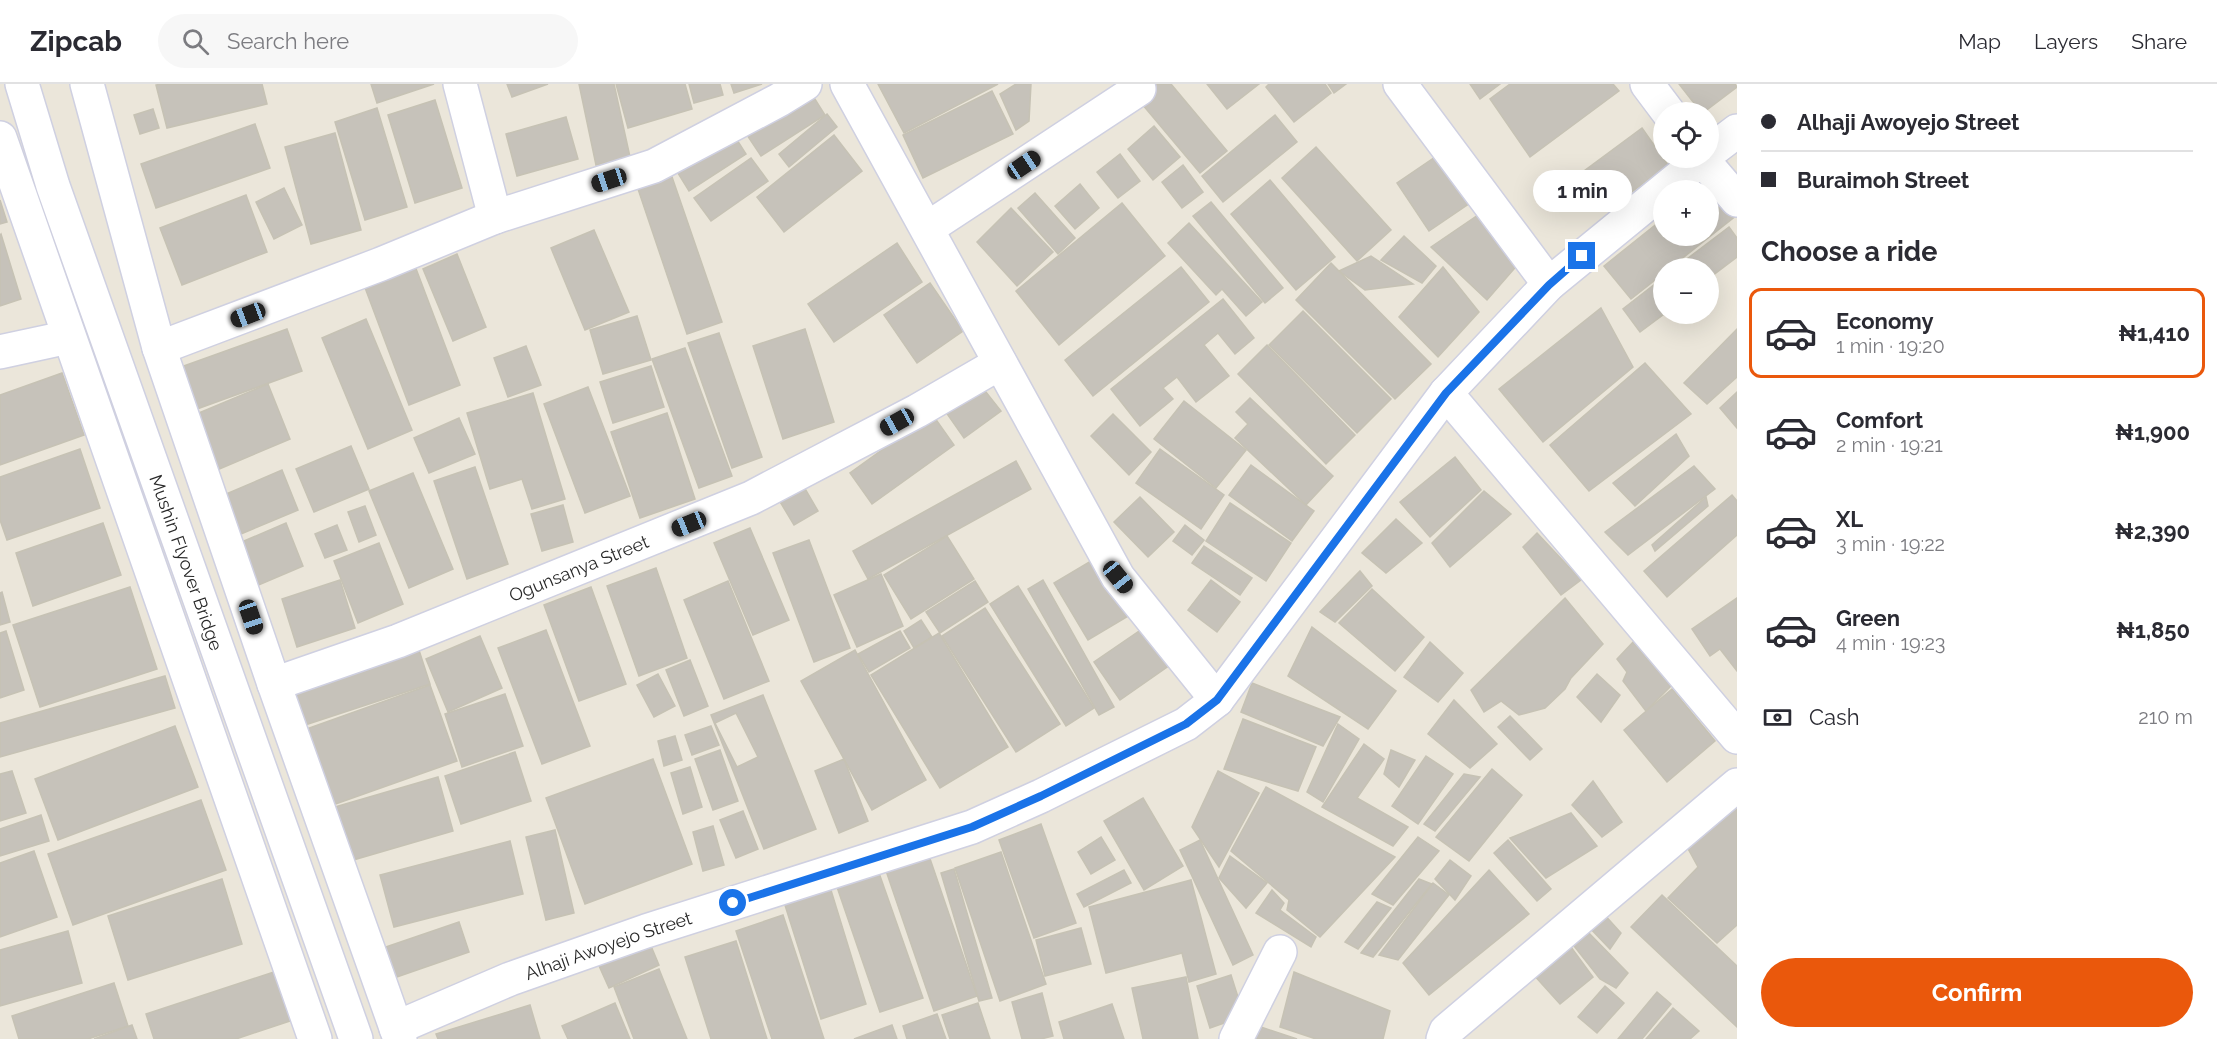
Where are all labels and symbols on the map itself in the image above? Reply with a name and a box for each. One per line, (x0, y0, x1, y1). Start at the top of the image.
car (1004, 147, 1044, 183)
car (589, 166, 629, 194)
callout: 1 min (1532, 169, 1632, 211)
route end (1568, 242, 1595, 269)
car (228, 300, 268, 330)
car (877, 405, 917, 439)
street label: Mushin Flyover Bridge (146, 472, 228, 654)
car (669, 509, 709, 539)
street label: Ogunsanya Street (506, 530, 651, 605)
car (1100, 557, 1136, 597)
car (237, 597, 265, 637)
route start (719, 889, 746, 916)
street label: Alhaji Awoyejo Street (522, 907, 694, 983)

